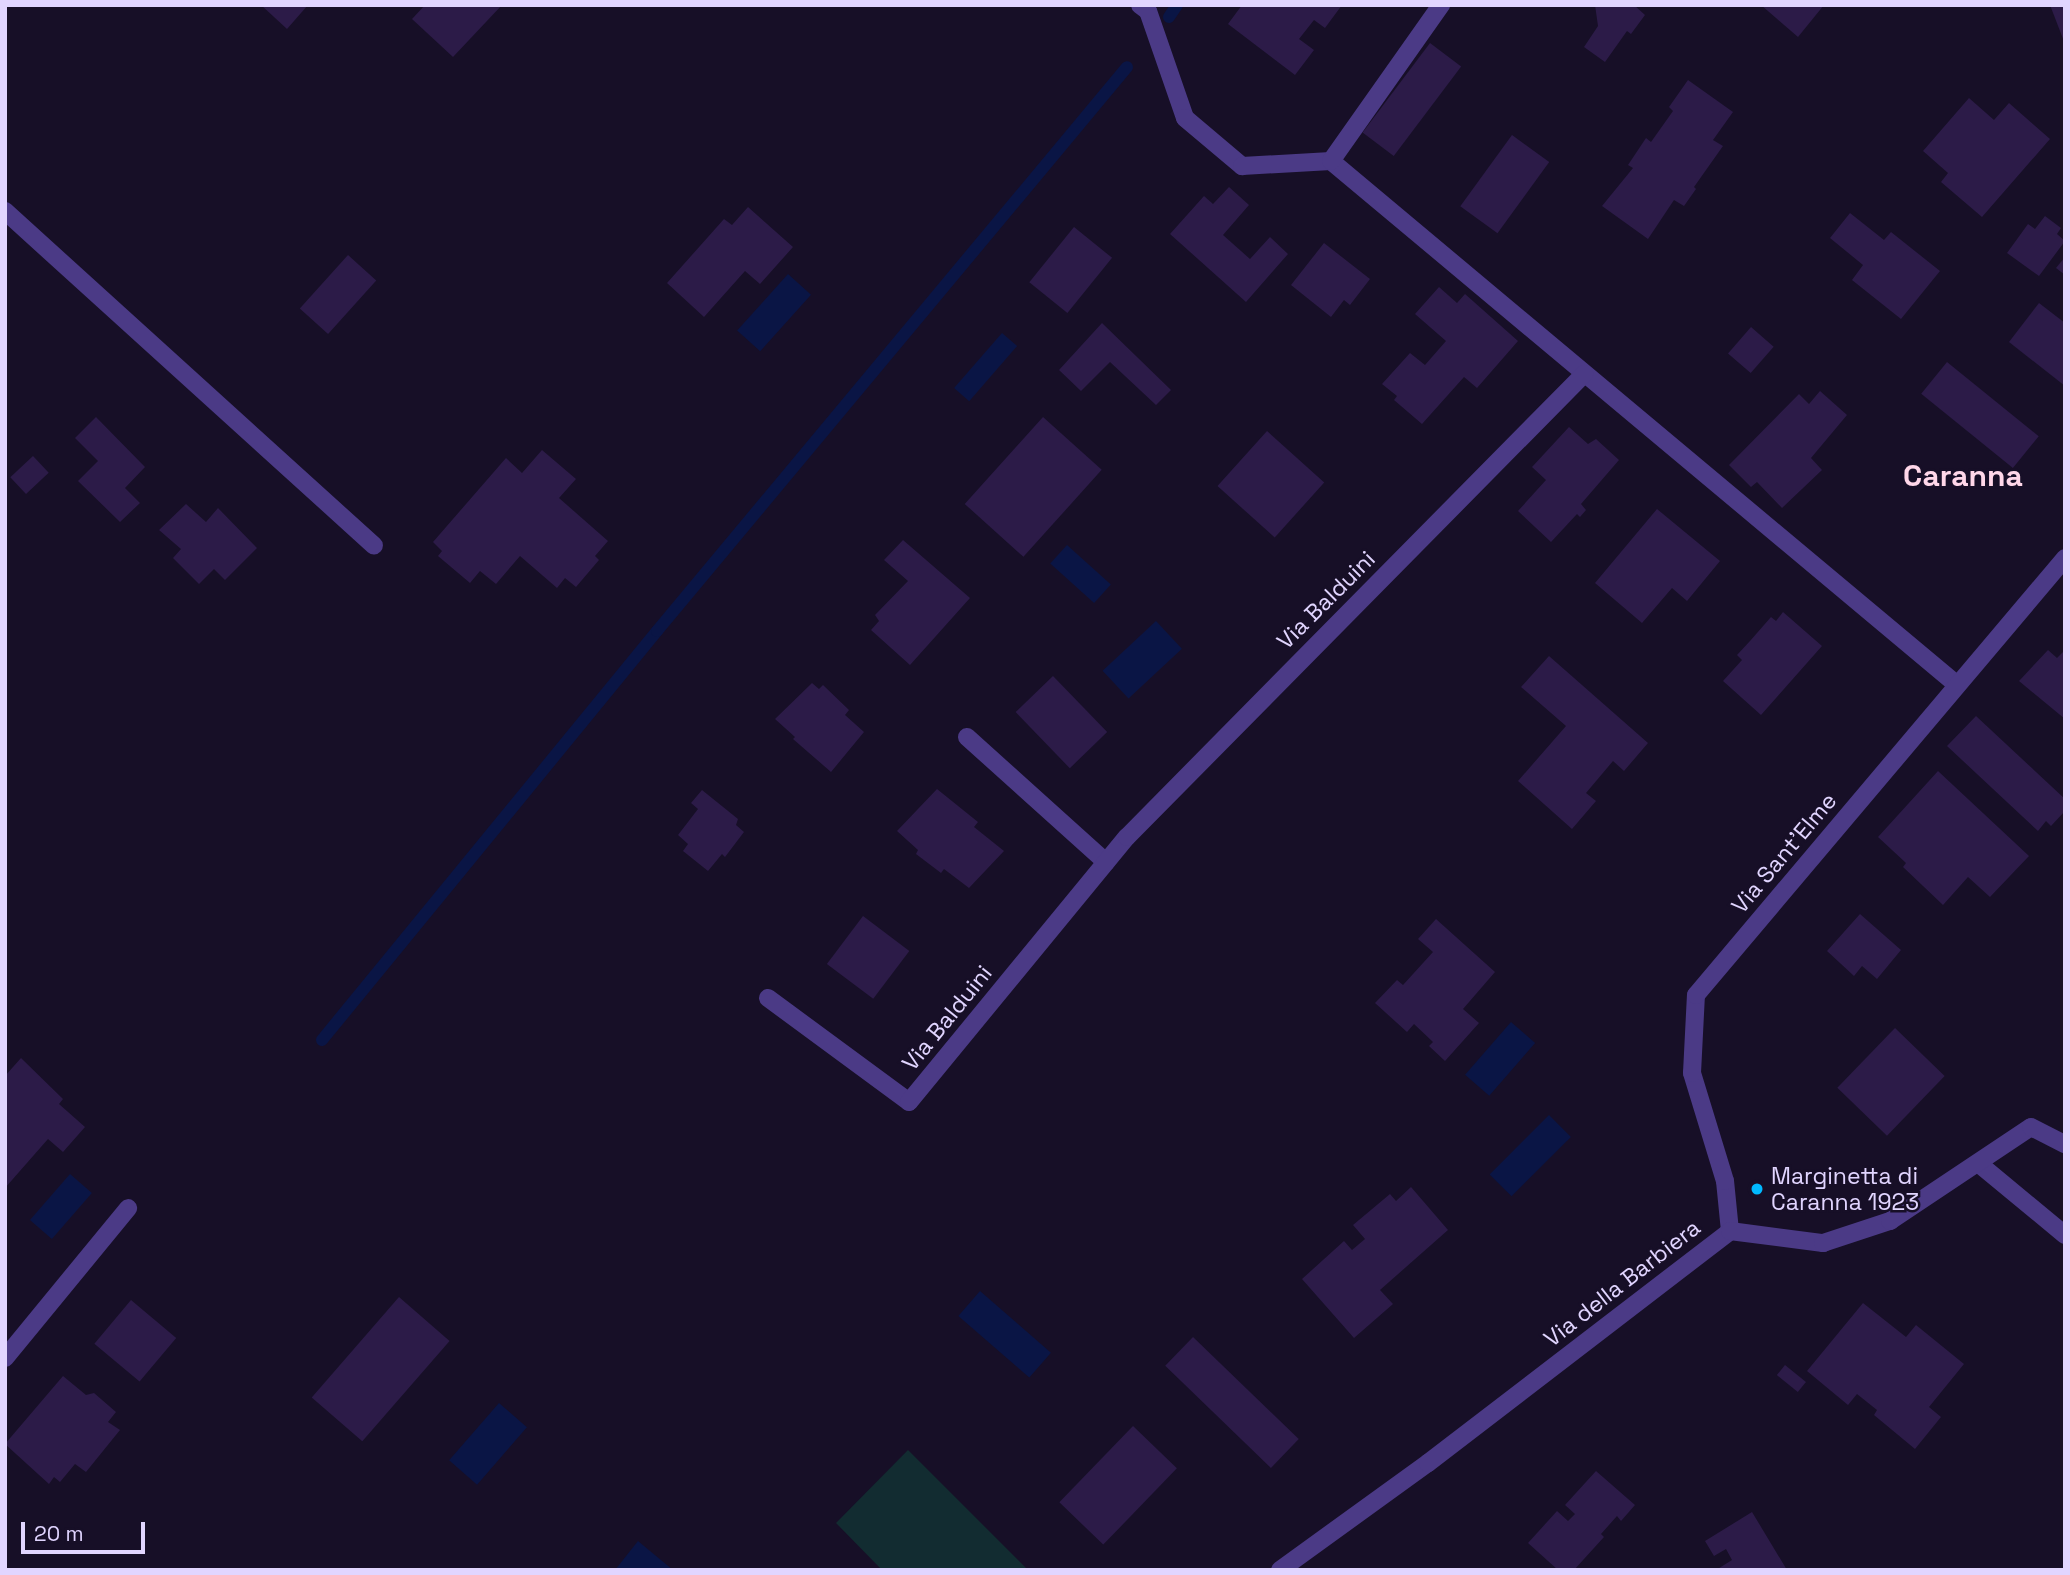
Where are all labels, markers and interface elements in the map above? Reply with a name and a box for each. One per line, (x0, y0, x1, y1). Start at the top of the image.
district label: Caranna (1903, 458, 2023, 494)
street label: Via Balduini (1271, 545, 1381, 655)
street label: Via Sant'Elme (1726, 787, 1842, 919)
street label: Via Balduini (896, 960, 998, 1076)
place label: Marginetta di Caranna 1923 (1771, 1162, 1919, 1216)
marker: Marginetta di Caranna 1923 (1749, 1181, 1765, 1197)
street label: Via della Barbiera (1538, 1213, 1706, 1353)
scale bar (24, 1508, 149, 1552)
text: 20 m (34, 1520, 84, 1547)

